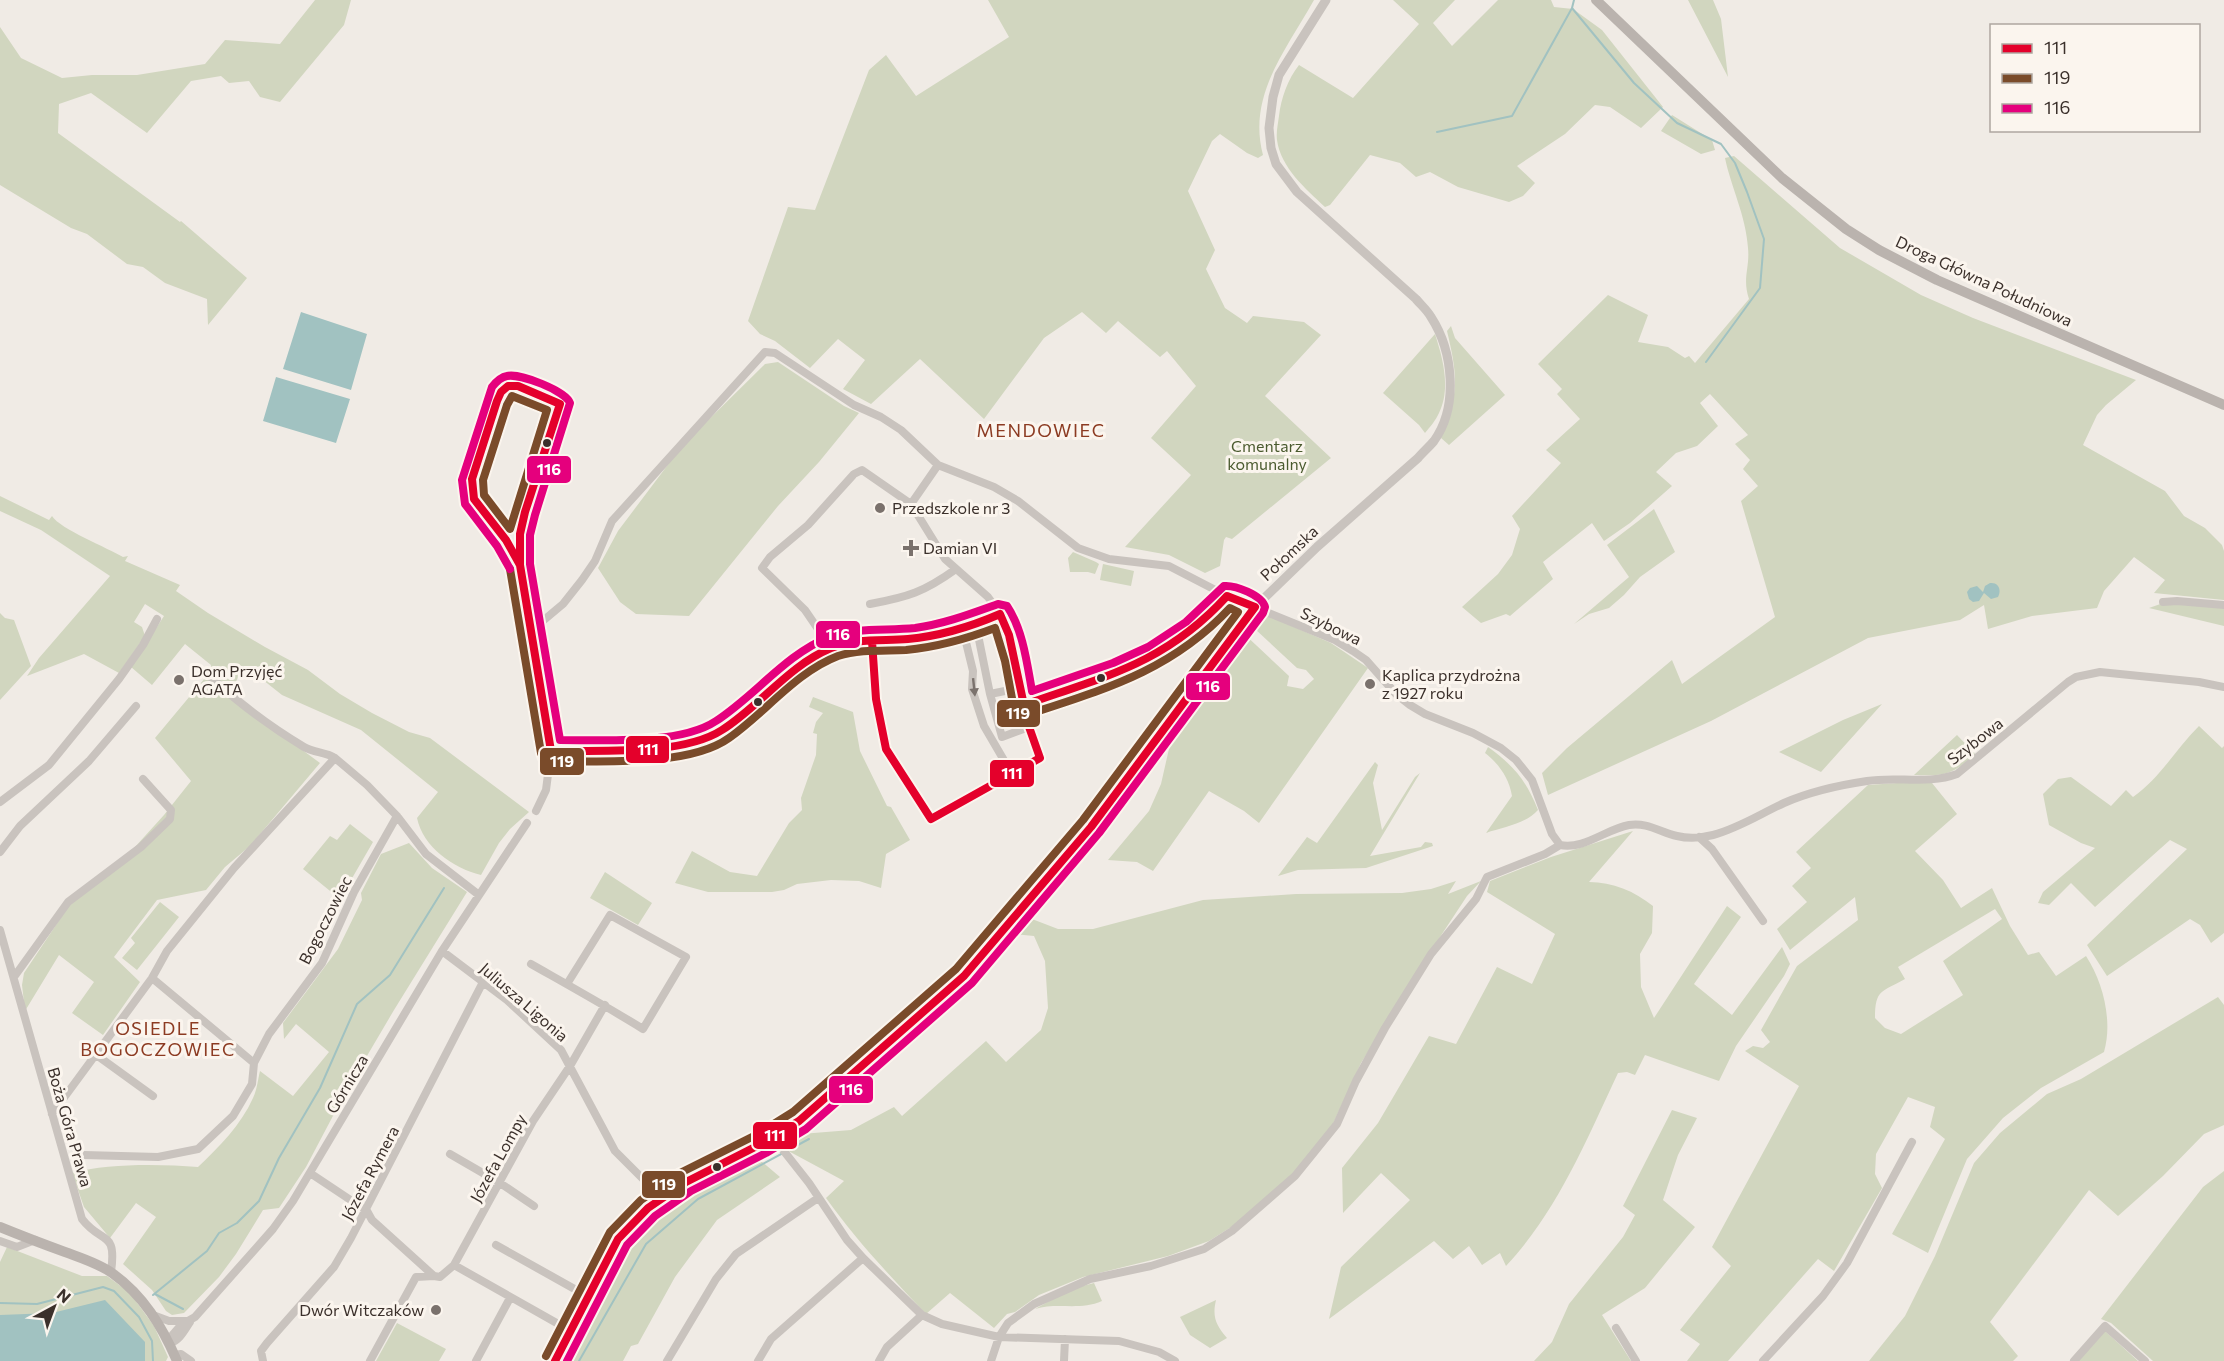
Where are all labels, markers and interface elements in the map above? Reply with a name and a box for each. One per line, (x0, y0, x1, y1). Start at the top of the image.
legend (1990, 24, 2200, 132)
text: 111 (2044, 36, 2067, 58)
text: 119 (2044, 66, 2070, 88)
text: 116 (2044, 96, 2070, 118)
street label: Droga Główna Południowa (1893, 231, 2075, 330)
district label: MENDOWIEC (977, 419, 1105, 441)
park label: Cmentarz komunalny (1227, 436, 1307, 473)
unlabelled marker (541, 437, 553, 449)
line badge: 116 (526, 455, 572, 484)
text: 116 (537, 459, 561, 478)
place label: Przedszkole nr 3 (892, 498, 1010, 517)
marker: Przedszkole nr 3 (873, 501, 887, 515)
street label: Połomska (1256, 521, 1321, 584)
place label: Damian VI (923, 538, 997, 557)
marker: Damian VI (904, 541, 918, 555)
street label: Szybowa (1298, 603, 1365, 648)
line badge: 116 (815, 620, 861, 649)
text: 116 (826, 624, 850, 643)
place label: Dom Przyjęć AGATA (191, 661, 283, 698)
place label: Kaplica przydrożna z 1927 roku (1382, 665, 1520, 702)
unlabelled marker (1095, 672, 1107, 684)
line badge: 116 (1185, 672, 1231, 701)
marker: Dom Przyjęć AGATA (172, 673, 186, 687)
text: 116 (1196, 676, 1220, 695)
marker: Kaplica przydrożna z 1927 roku (1363, 677, 1377, 691)
one-way arrow (969, 678, 979, 697)
unlabelled marker (752, 696, 764, 708)
line badge: 119 (996, 699, 1041, 728)
text: 119 (1006, 703, 1030, 722)
street label: Szybowa (1943, 713, 2006, 768)
line badge: 111 (625, 735, 670, 764)
text: 111 (637, 739, 659, 758)
line badge: 119 (539, 747, 585, 776)
text: 119 (550, 751, 574, 770)
line badge: 111 (989, 759, 1035, 788)
text: 111 (1001, 763, 1023, 782)
street label: Bogoczowiec (294, 872, 355, 967)
street label: Juliusza Ligonia (476, 958, 572, 1045)
district label: OSIEDLE BOGOCZOWIEC (80, 1017, 236, 1060)
street label: Górnicza (322, 1051, 372, 1117)
street label: Boża Góra Prawa (44, 1065, 97, 1189)
line badge: 116 (828, 1075, 874, 1104)
text: 116 (839, 1079, 863, 1098)
street label: Józefa Lompy (465, 1110, 530, 1205)
line badge: 111 (752, 1121, 798, 1150)
street label: Józefa Rymera (337, 1122, 402, 1223)
text: 111 (764, 1125, 786, 1144)
unlabelled marker (711, 1161, 723, 1173)
line badge: 119 (641, 1170, 686, 1199)
text: 119 (652, 1174, 676, 1193)
north arrow (24, 1277, 84, 1337)
text: N (53, 1284, 75, 1306)
place label: Dwór Witczaków (299, 1300, 424, 1319)
marker: Dwór Witczaków (429, 1303, 443, 1317)

